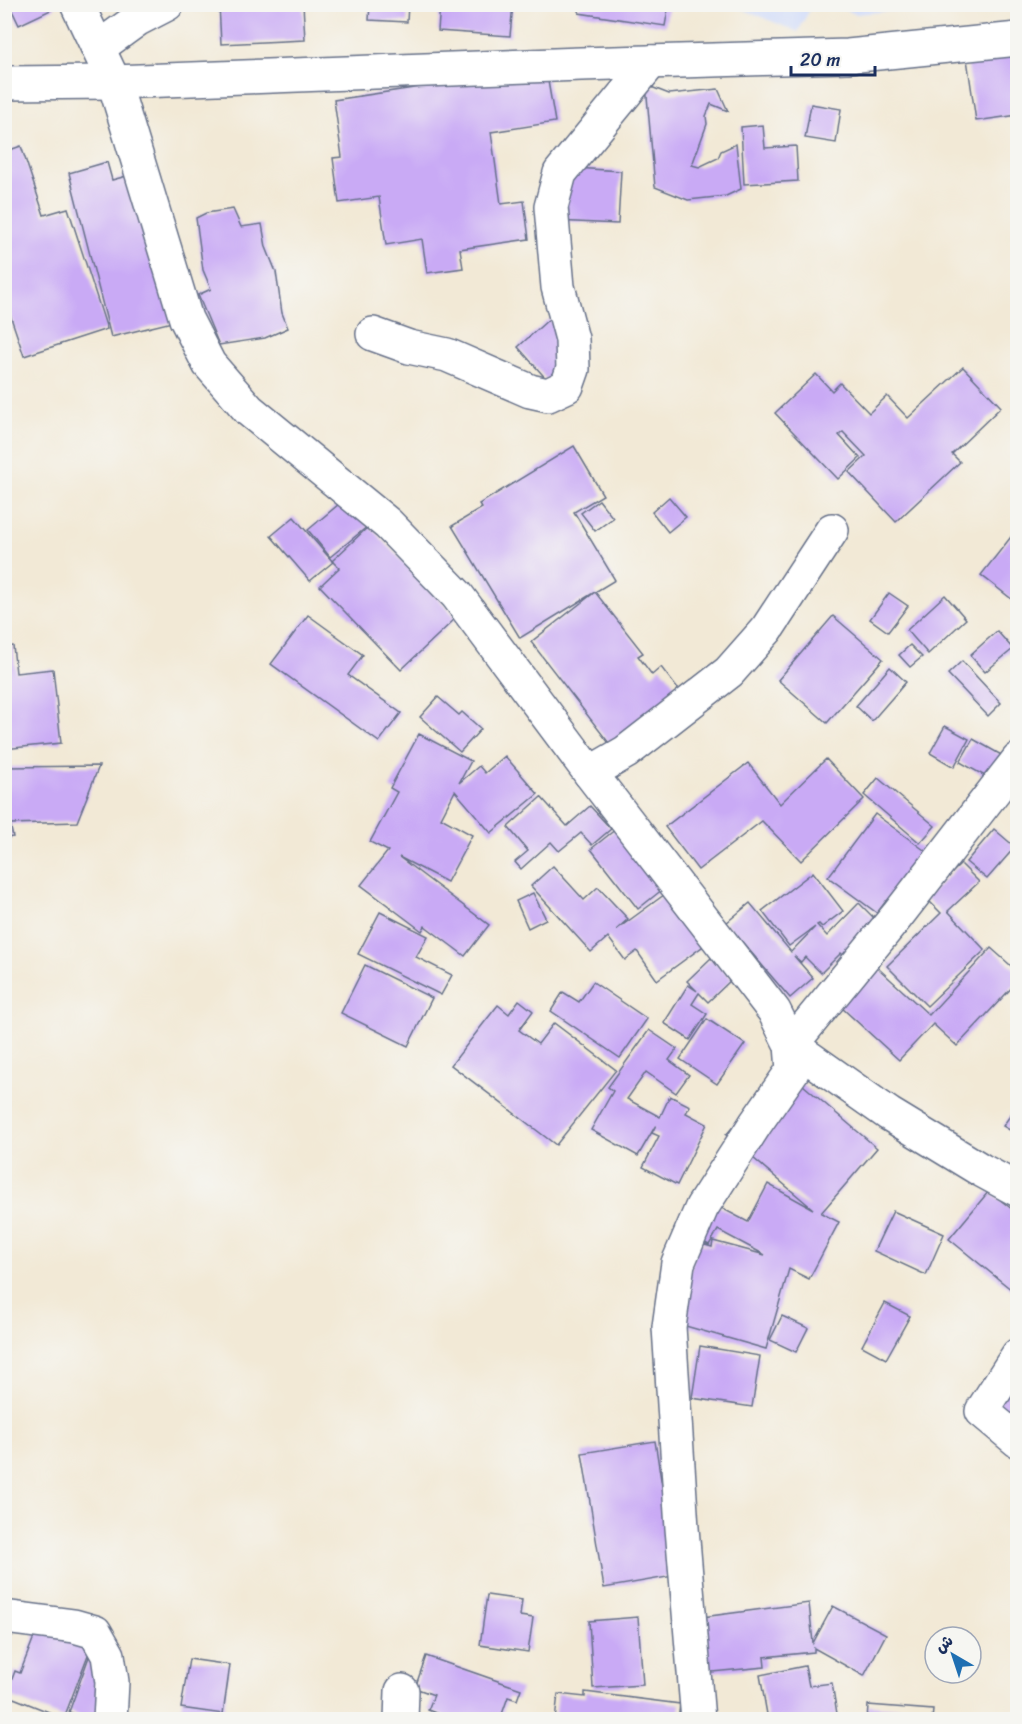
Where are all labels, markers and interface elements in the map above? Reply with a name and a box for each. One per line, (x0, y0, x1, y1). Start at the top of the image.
scale bar (791, 39, 875, 77)
text: 20 m (800, 44, 840, 76)
north arrow (923, 1625, 983, 1685)
text: ش (928, 1627, 960, 1661)

